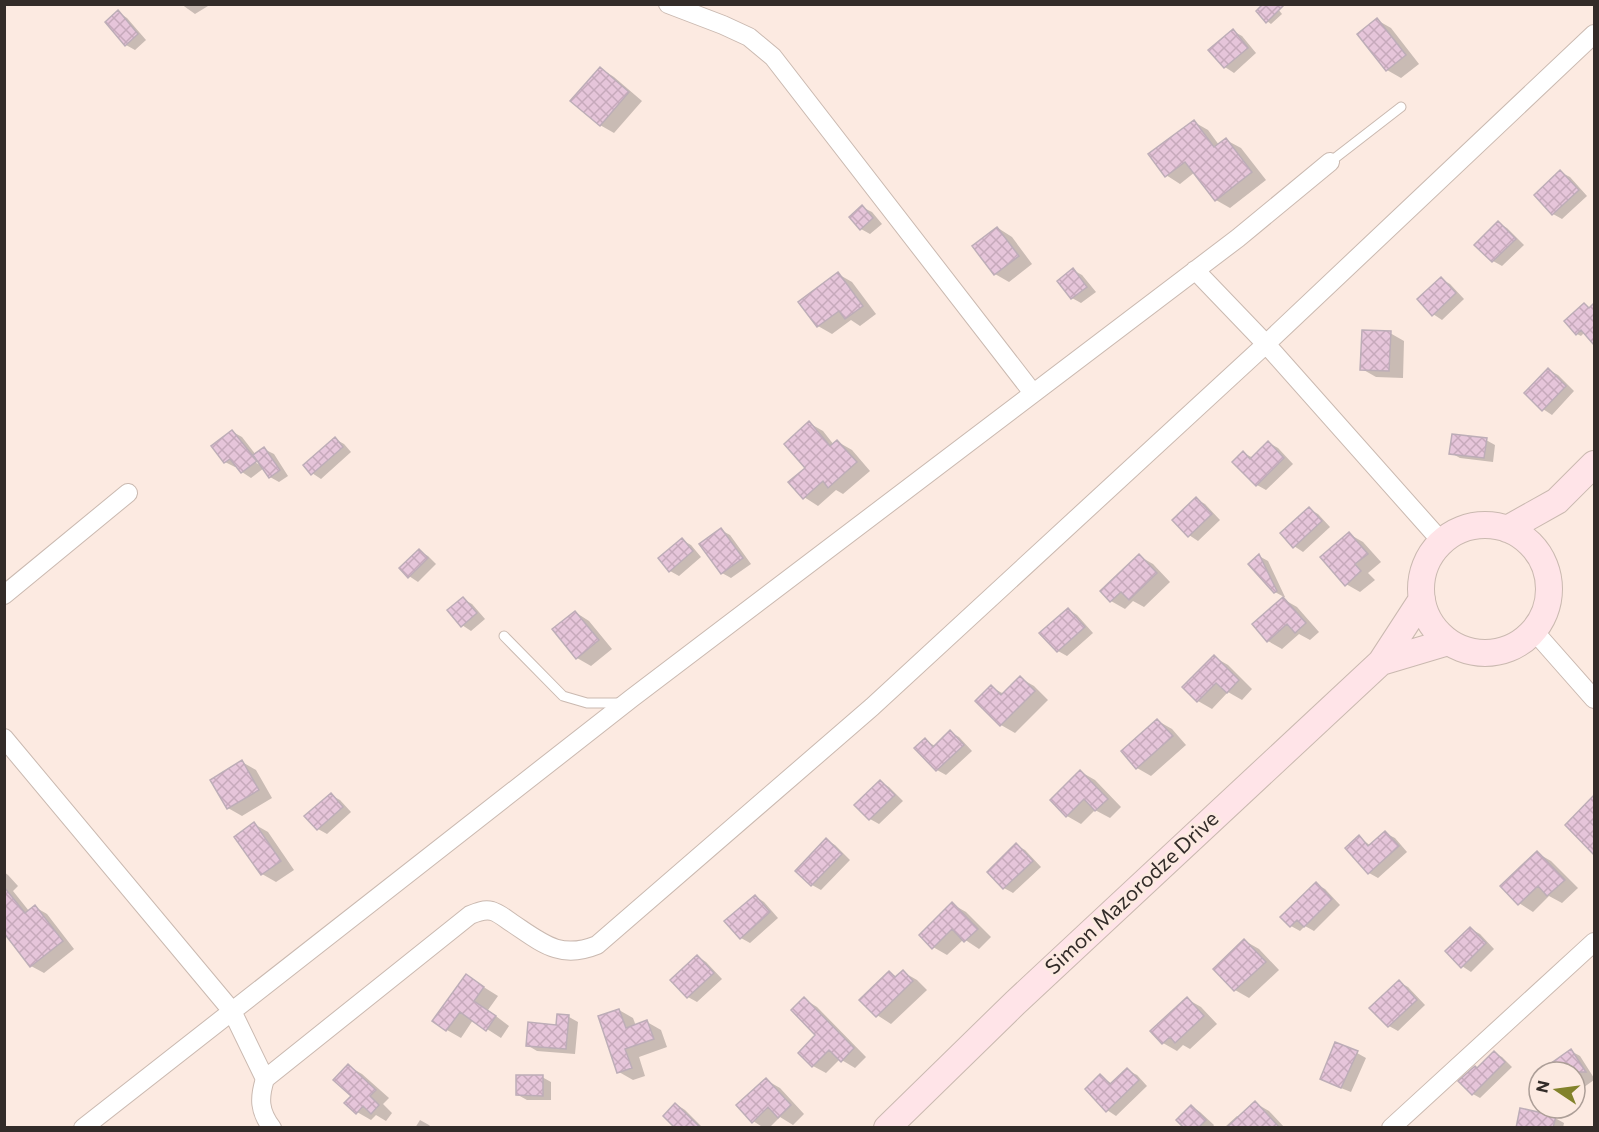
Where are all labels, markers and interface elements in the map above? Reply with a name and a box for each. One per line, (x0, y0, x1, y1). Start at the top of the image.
street label: Simon Mazorodze Drive (1039, 805, 1223, 979)
north arrow (1527, 1060, 1587, 1120)
text: N (1531, 1079, 1553, 1094)

